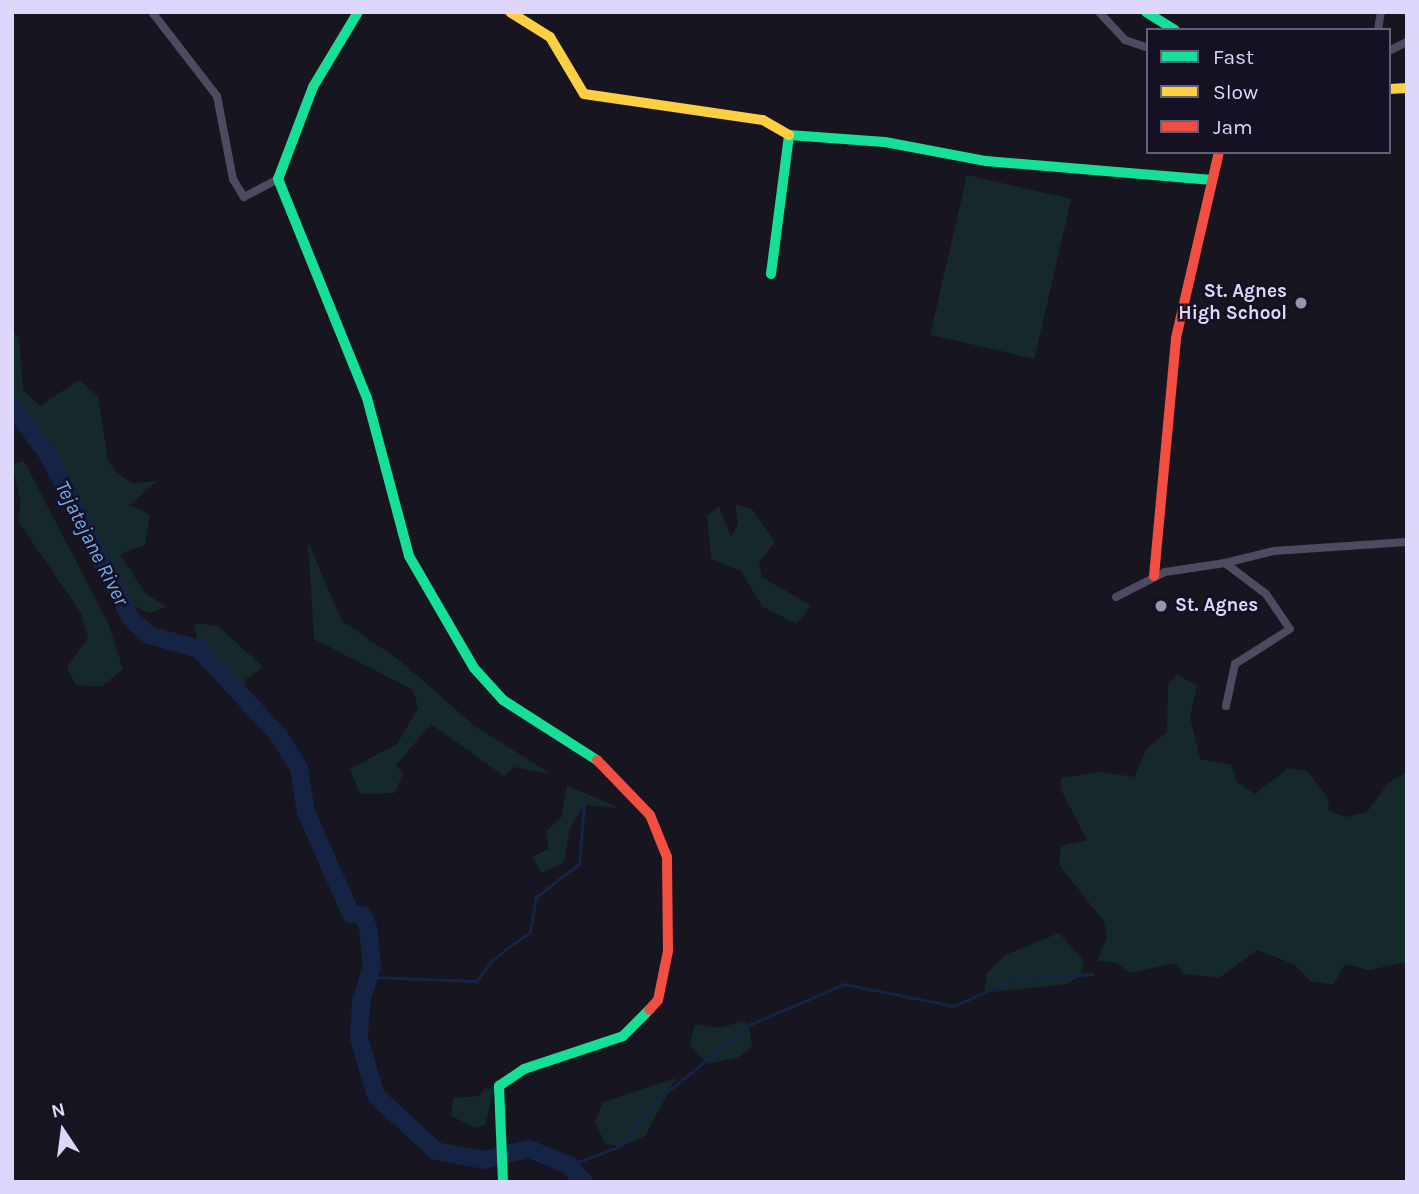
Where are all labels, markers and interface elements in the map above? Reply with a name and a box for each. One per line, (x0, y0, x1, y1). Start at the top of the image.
legend (1146, 28, 1391, 154)
text: Fast (1213, 45, 1254, 69)
text: Slow (1213, 80, 1258, 104)
text: Jam (1213, 115, 1253, 139)
place label: St. Agnes High School (1178, 281, 1287, 325)
marker: St. Agnes High School (1293, 295, 1309, 311)
water label: Tejatejane River (50, 476, 134, 610)
place label: St. Agnes (1175, 595, 1258, 617)
marker: St. Agnes (1153, 598, 1169, 614)
north arrow (28, 1096, 98, 1166)
text: N (49, 1098, 67, 1123)

